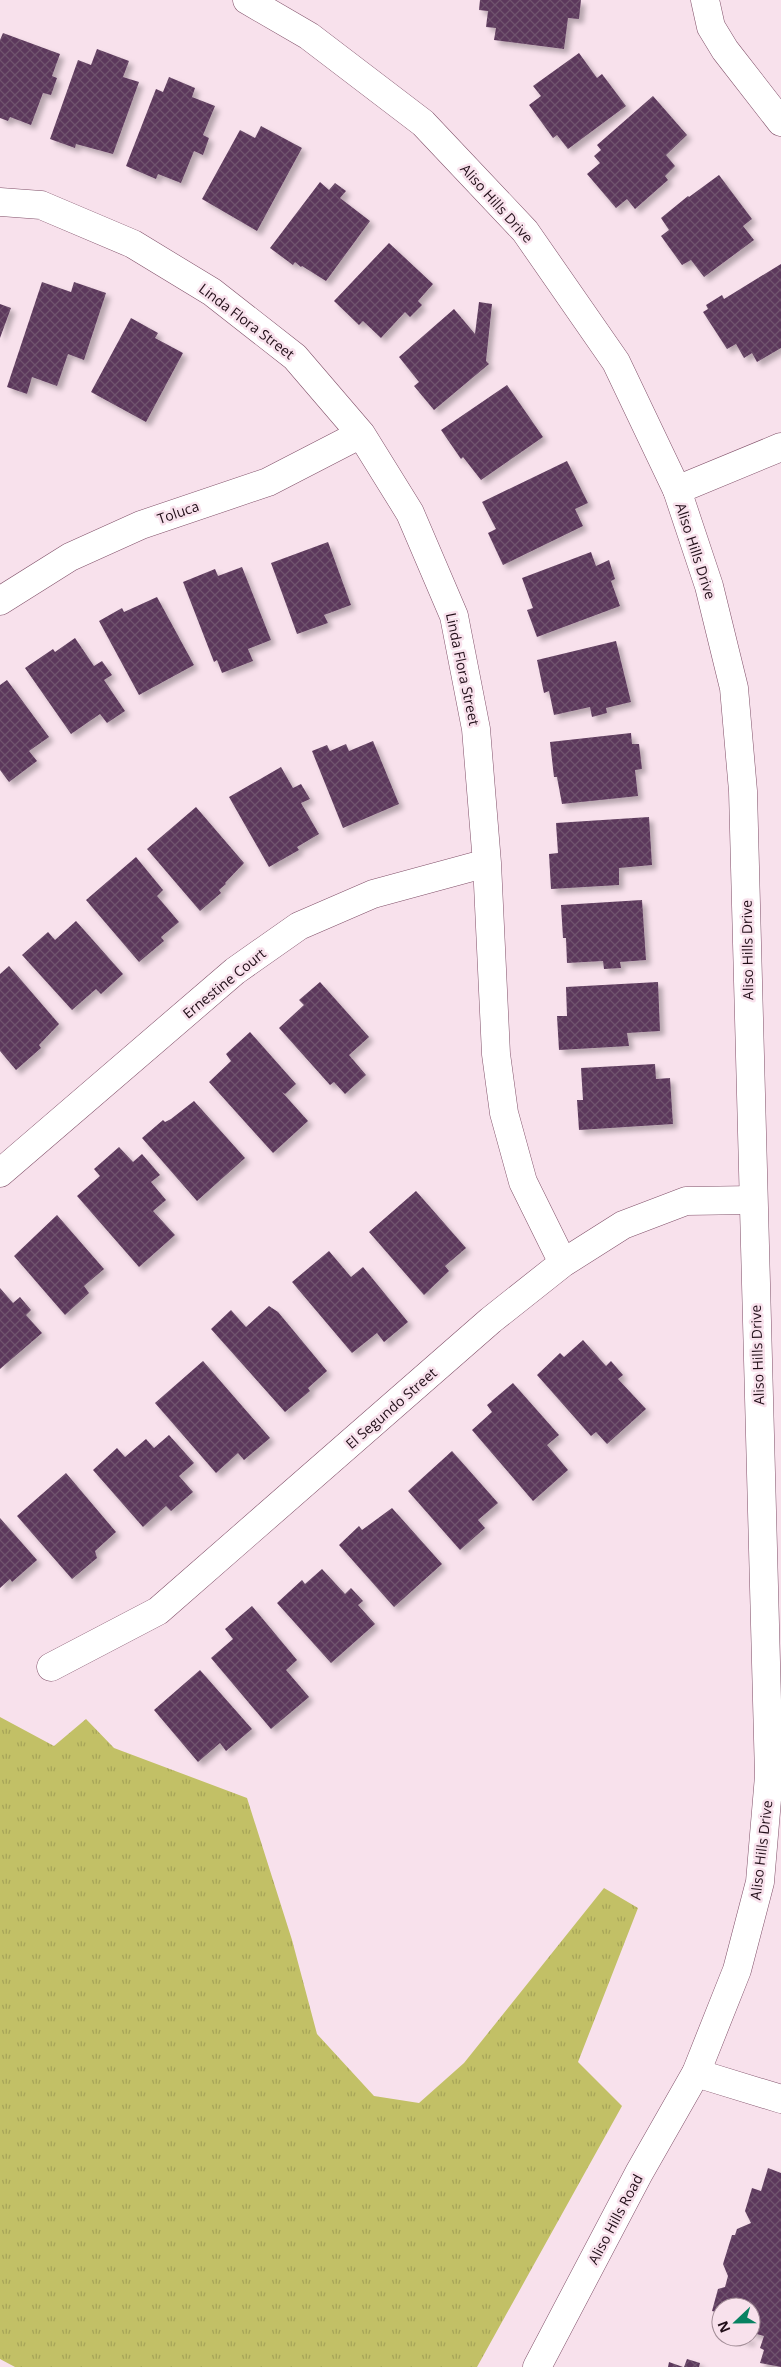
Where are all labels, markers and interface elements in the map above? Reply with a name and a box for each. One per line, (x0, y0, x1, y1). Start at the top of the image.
street label: Aliso Hills Drive (456, 159, 538, 247)
street label: Linda Flora Street (195, 279, 299, 363)
street label: Toluca (155, 496, 201, 528)
street label: Aliso Hills Drive (671, 500, 721, 602)
street label: Linda Flora Street (442, 611, 484, 727)
street label: Aliso Hills Drive (737, 900, 757, 1000)
street label: Ernestine Court (178, 944, 270, 1022)
street label: Aliso Hills Drive (746, 1304, 768, 1405)
street label: El Segundo Street (341, 1363, 441, 1453)
street label: Aliso Hills Drive (745, 1799, 777, 1901)
street label: Aliso Hills Road (583, 2171, 647, 2267)
north arrow (711, 2297, 761, 2347)
text: N (713, 2318, 734, 2336)

